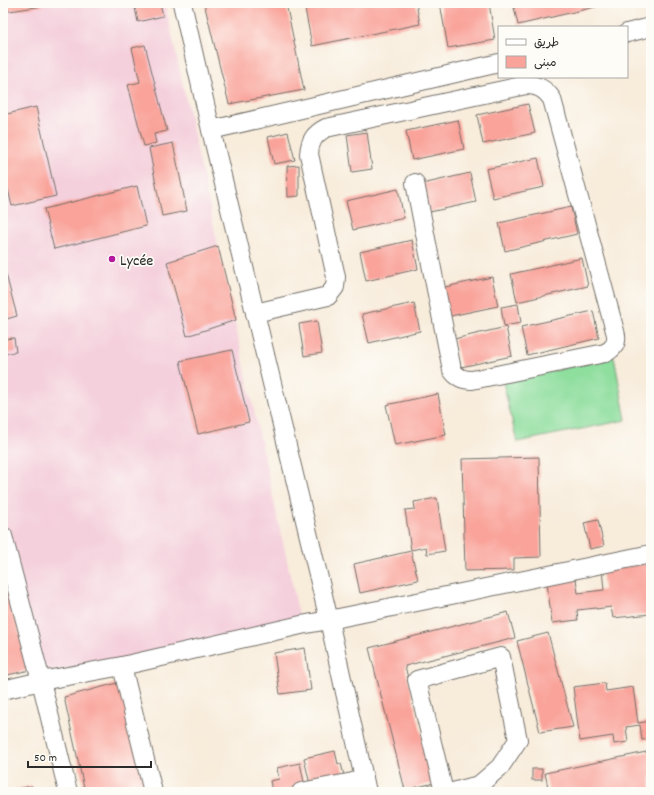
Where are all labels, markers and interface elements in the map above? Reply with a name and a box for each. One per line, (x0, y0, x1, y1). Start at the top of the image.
legend (498, 26, 628, 78)
text: طريق (534, 35, 559, 52)
text: مبنى (534, 55, 557, 72)
place label: Lycée (120, 250, 153, 273)
marker: Lycée (107, 254, 117, 264)
scale bar (28, 743, 151, 769)
text: 50 m (34, 750, 57, 767)

